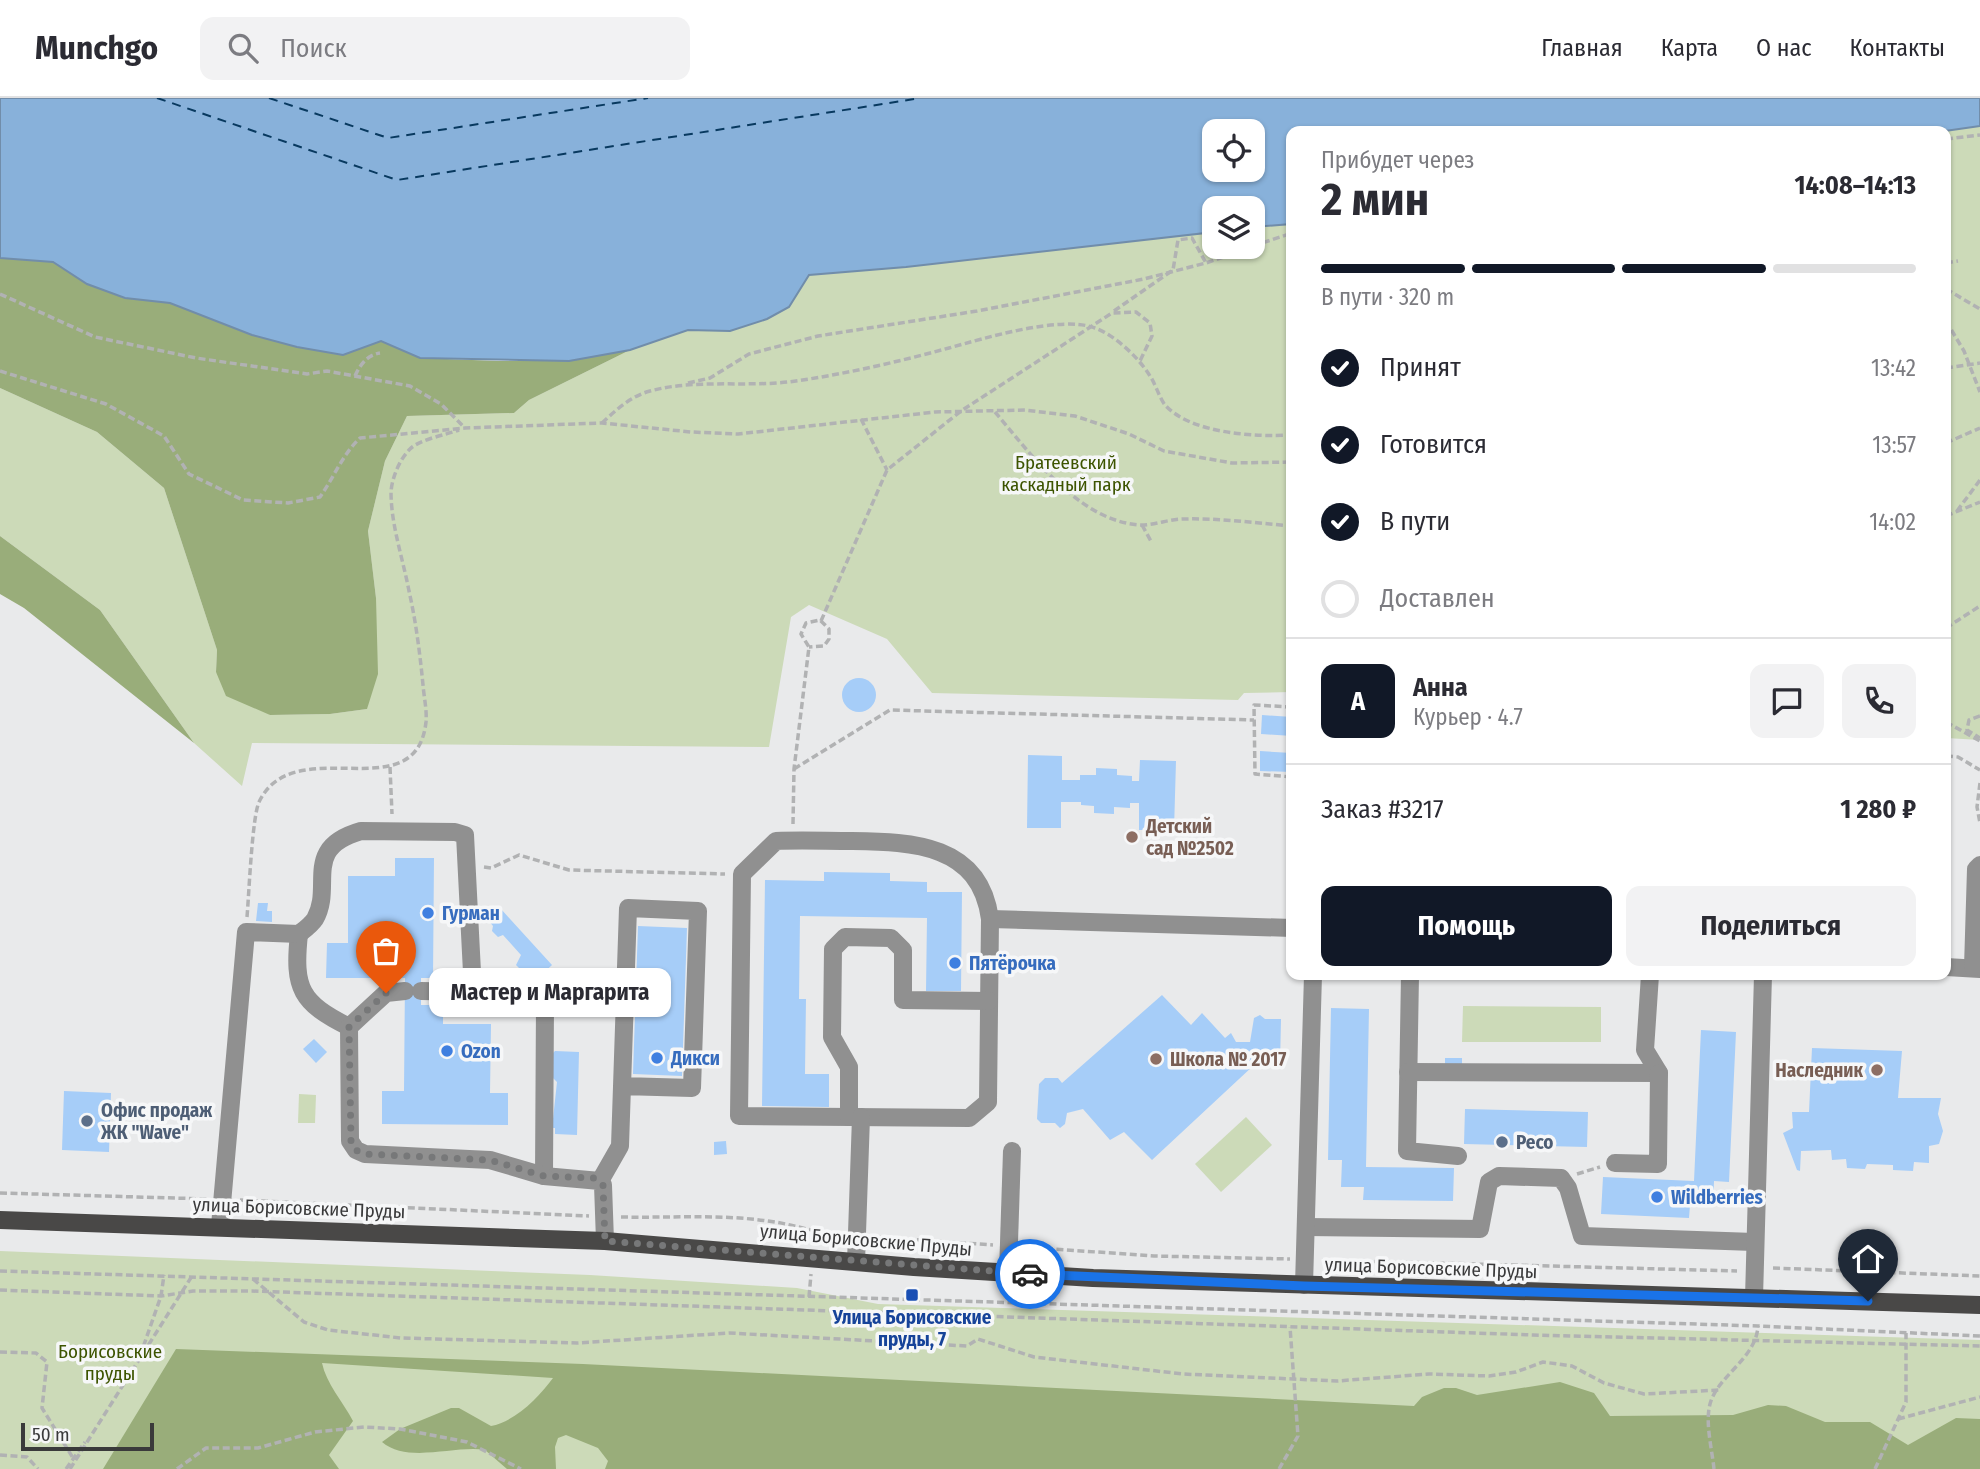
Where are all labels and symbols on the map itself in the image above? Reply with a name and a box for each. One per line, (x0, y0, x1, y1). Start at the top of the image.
park label: Братеевский каскадный парк (1001, 451, 1131, 496)
place label: Детский сад №2502 (1145, 815, 1234, 860)
marker: Детский сад №2502 (1124, 829, 1140, 845)
place label: Гурман (442, 902, 500, 925)
marker: Гурман (420, 905, 436, 921)
pin (356, 921, 416, 993)
place label: Пятёрочка (969, 952, 1056, 975)
marker: Пятёрочка (947, 955, 963, 971)
callout: Мастер и Маргарита (428, 968, 670, 1018)
place label: Ozon (461, 1040, 501, 1063)
marker: Ozon (439, 1043, 455, 1059)
place label: Дикси (670, 1047, 720, 1070)
place label: Школа № 2017 (1170, 1048, 1286, 1071)
marker: Дикси (649, 1050, 665, 1066)
marker: Школа № 2017 (1148, 1051, 1164, 1067)
place label: Наследник (1775, 1059, 1863, 1082)
marker: Наследник (1869, 1062, 1885, 1078)
place label: Офис продаж ЖК "Wave" (100, 1099, 212, 1144)
marker: Офис продаж ЖК "Wave" (79, 1113, 95, 1129)
place label: Ресо (1516, 1131, 1553, 1154)
marker: Ресо (1494, 1134, 1510, 1150)
place label: Wildberries (1671, 1186, 1763, 1209)
marker: Wildberries (1649, 1189, 1665, 1205)
street label: улица Борисовские Пруды (192, 1193, 406, 1223)
street label: улица Борисовские Пруды (759, 1219, 973, 1261)
pin (1838, 1229, 1898, 1301)
courier (995, 1239, 1065, 1309)
street label: улица Борисовские Пруды (1324, 1253, 1538, 1283)
marker: Улица Борисовские пруды, 7 (904, 1287, 920, 1303)
place label: Улица Борисовские пруды, 7 (832, 1306, 992, 1351)
park label: Борисовские пруды (58, 1340, 162, 1385)
scale bar (21, 1420, 154, 1452)

